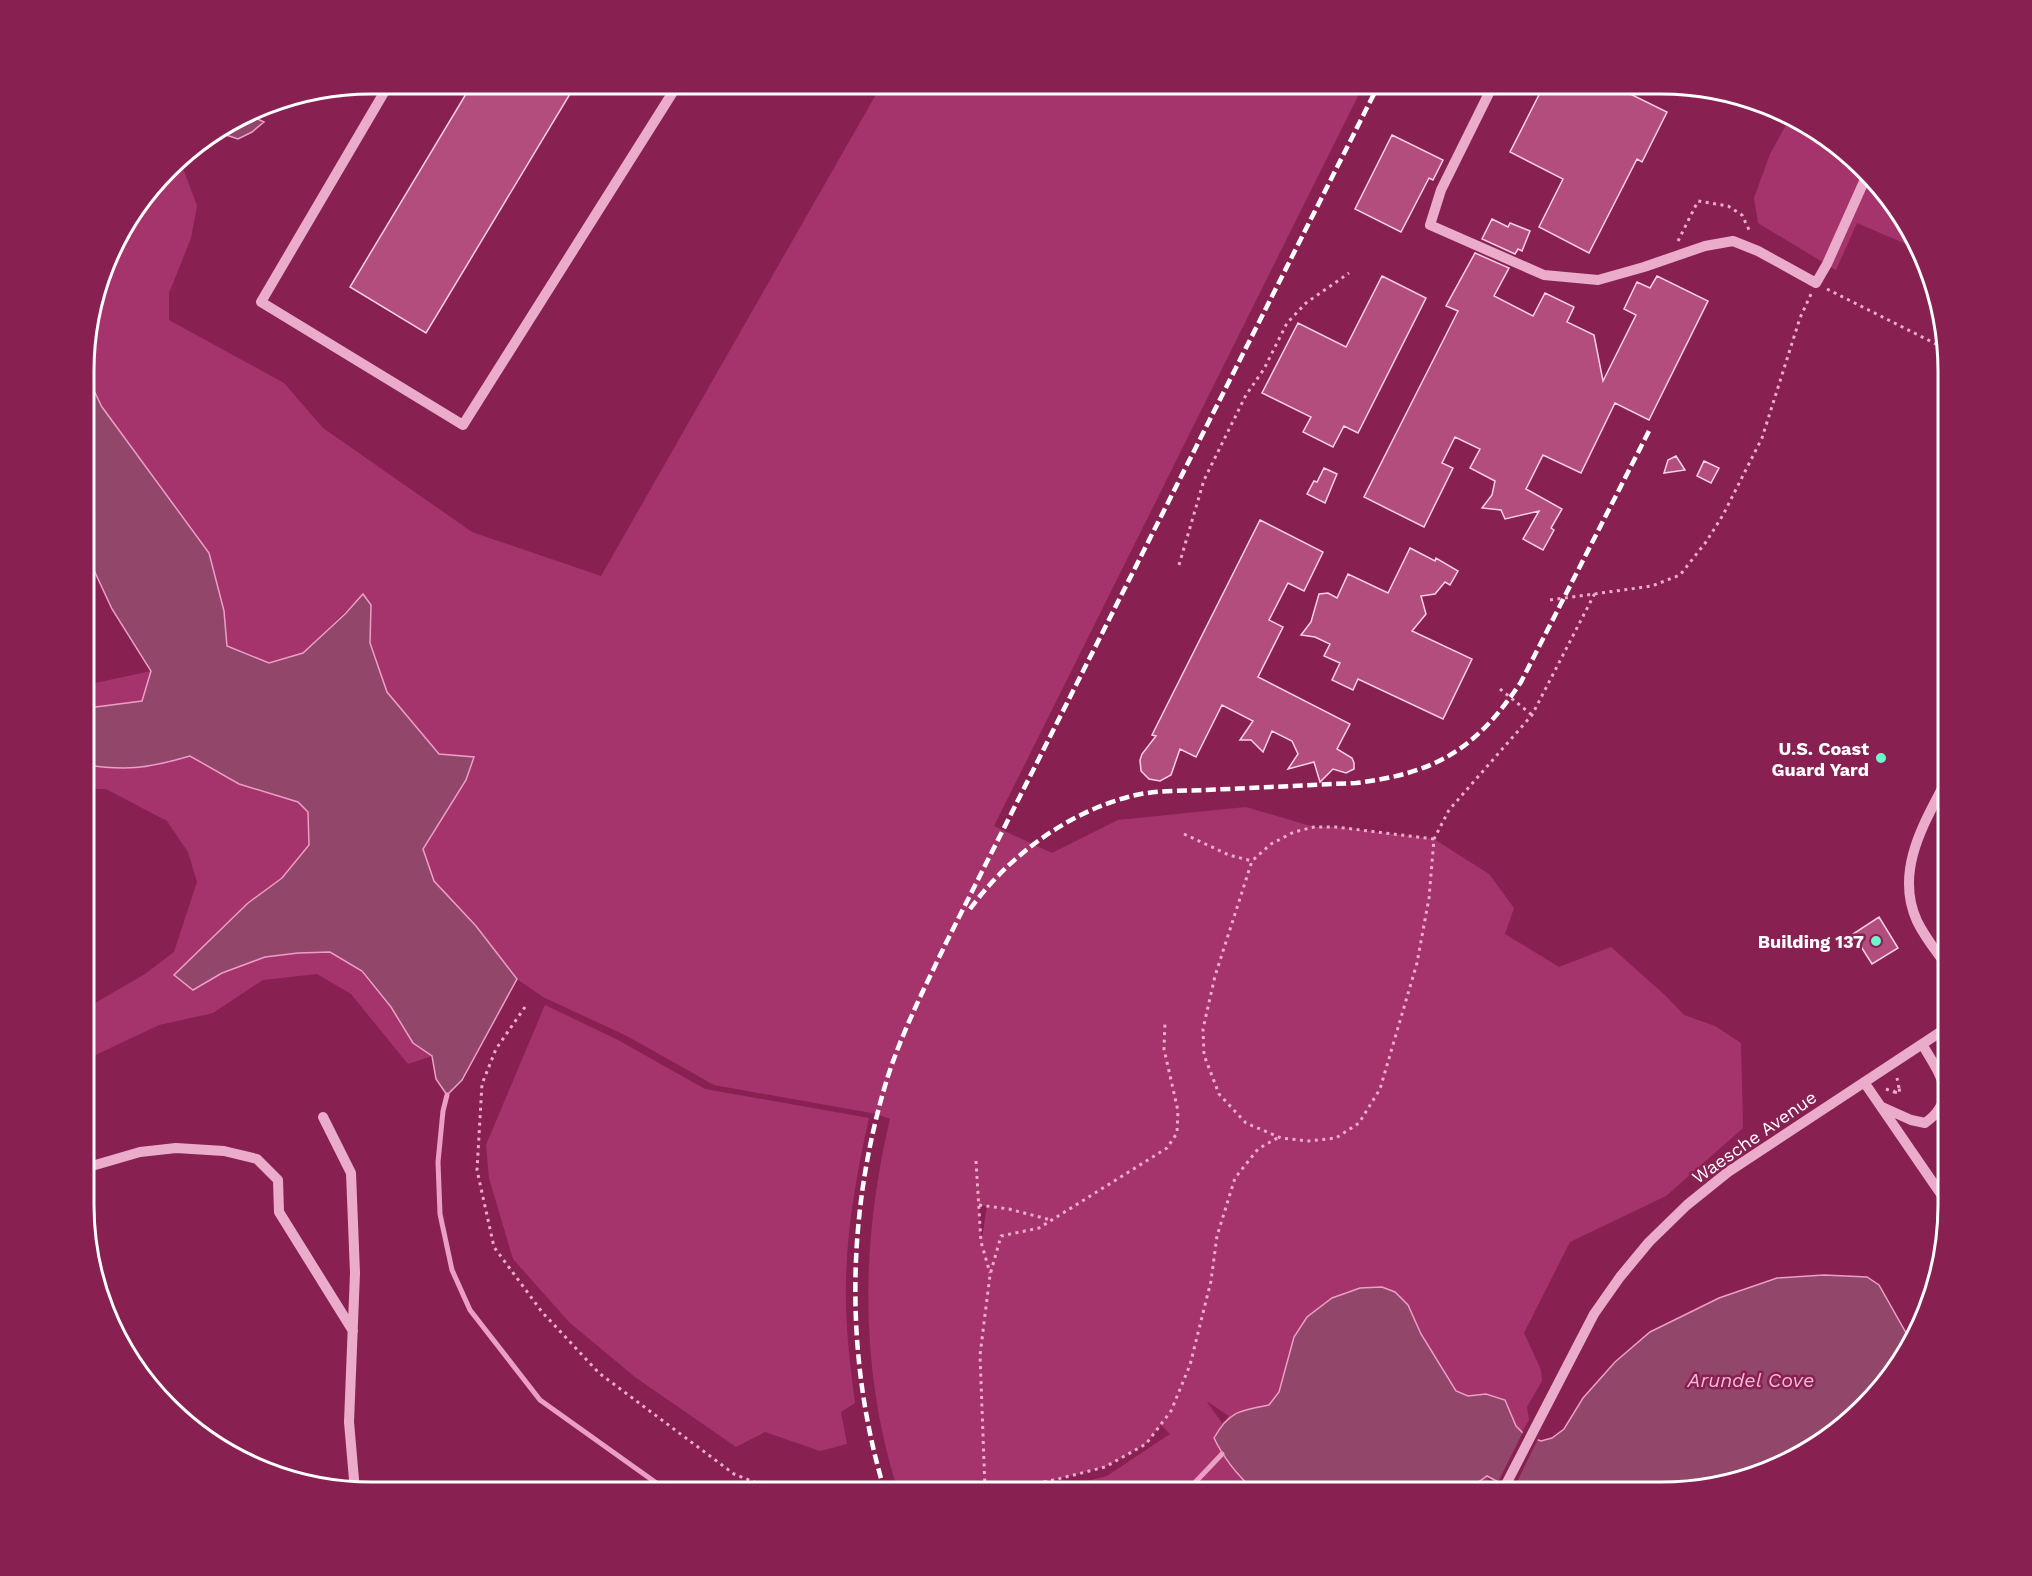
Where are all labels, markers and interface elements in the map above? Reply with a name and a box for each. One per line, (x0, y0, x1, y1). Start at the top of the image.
place label: U.S. Coast Guard Yard (1772, 738, 1869, 780)
marker: U.S. Coast Guard Yard (1874, 751, 1888, 765)
place label: Building 137 (1758, 931, 1864, 952)
marker: Building 137 (1869, 934, 1883, 948)
street label: Waesche Avenue (1688, 1086, 1820, 1188)
water label: Arundel Cove (1687, 1368, 1814, 1392)

